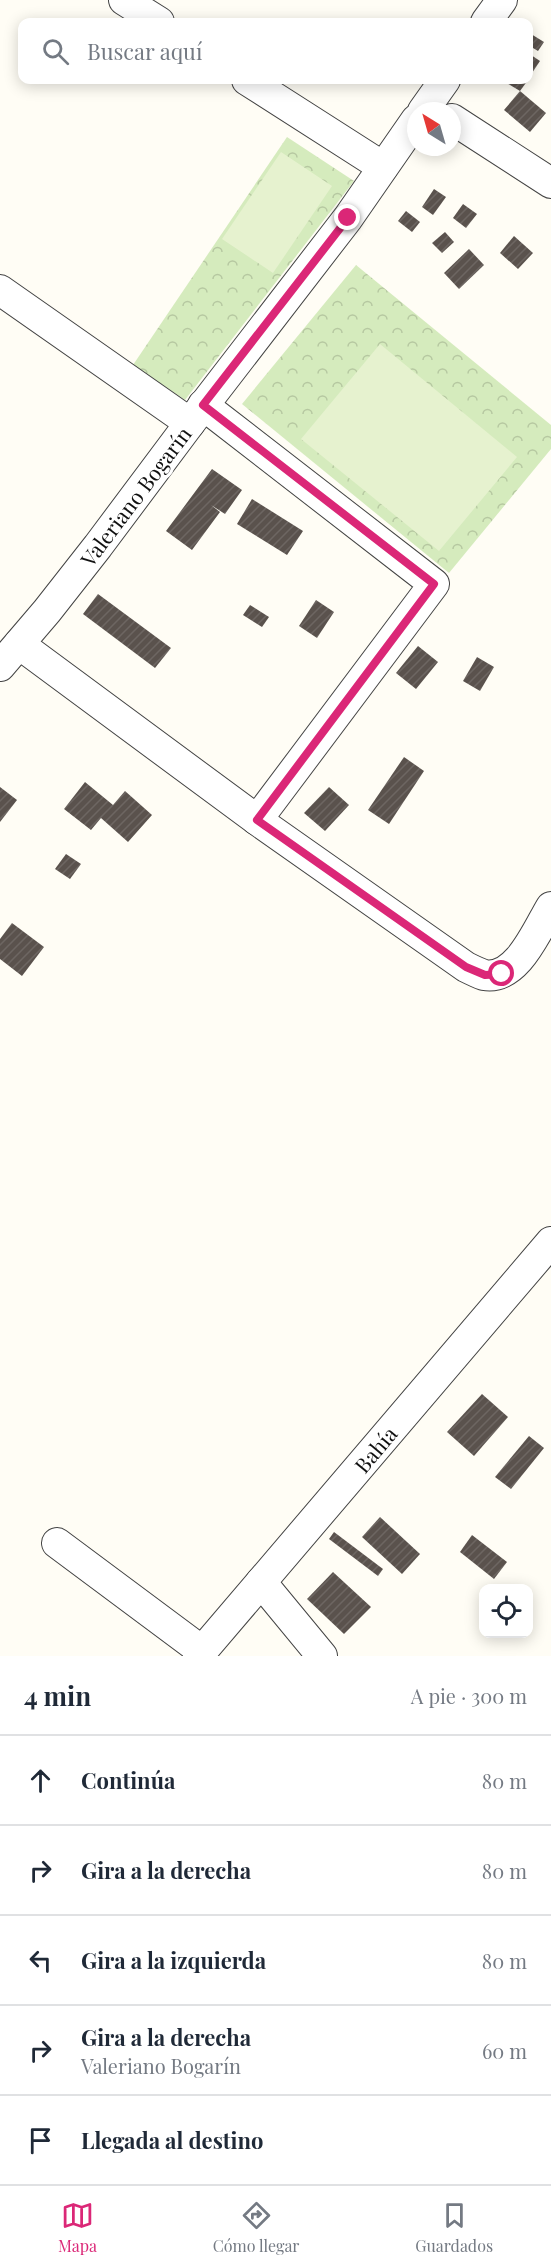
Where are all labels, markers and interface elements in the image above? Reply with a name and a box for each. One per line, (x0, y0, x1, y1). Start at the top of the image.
search box (18, 18, 533, 84)
icon: search (39, 35, 72, 68)
text: Buscar aquí (87, 36, 202, 66)
north arrow (407, 102, 461, 156)
route end (334, 204, 360, 230)
street label: Valeriano Bogarín (73, 420, 197, 572)
route start (488, 960, 514, 986)
street label: Bahía (347, 1419, 403, 1478)
map controls (479, 1584, 533, 1638)
button: locate (479, 1584, 533, 1638)
text: 4 min (24, 1678, 91, 1713)
text: A pie · 300 m (411, 1682, 527, 1709)
icon: ahead (24, 1764, 57, 1797)
text: Continúa (81, 1765, 175, 1795)
text: 80 m (482, 1767, 527, 1794)
icon: right (24, 1854, 57, 1887)
text: Gira a la derecha (81, 1855, 251, 1885)
text: 80 m (482, 1857, 527, 1884)
icon: left (24, 1944, 57, 1977)
text: Gira a la izquierda (81, 1945, 266, 1975)
text: 80 m (482, 1947, 527, 1974)
text: Gira a la derecha (81, 2022, 251, 2052)
icon: right (24, 2034, 57, 2067)
text: 60 m (482, 2037, 527, 2064)
text: Valeriano Bogarín (81, 2052, 241, 2079)
icon: arrive (24, 2124, 57, 2157)
text: Llegada al destino (81, 2125, 263, 2155)
tab: Mapa (58, 2199, 97, 2256)
tab: Cómo llegar (213, 2199, 300, 2256)
tab: Guardados (415, 2199, 493, 2256)

